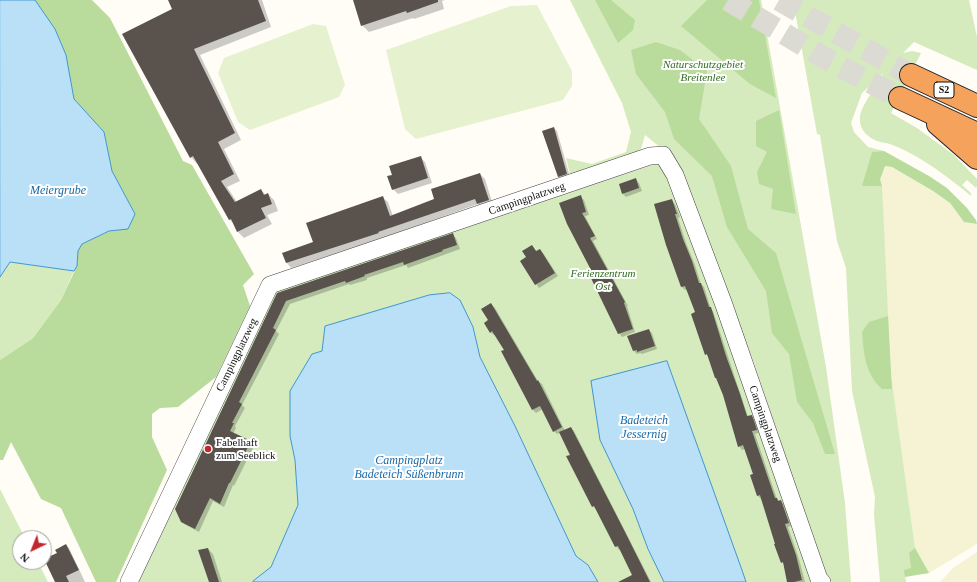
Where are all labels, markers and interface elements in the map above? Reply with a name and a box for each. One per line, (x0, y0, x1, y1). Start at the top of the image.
park label: Naturschutzgebiet Breitenlee (663, 58, 743, 84)
road number: S2 (934, 82, 954, 98)
street label: Campingplatzweg (487, 180, 567, 218)
water label: Meiergrube (30, 184, 86, 198)
park label: Ferienzentrum Ost (571, 267, 635, 293)
street label: Campingplatzweg (214, 316, 260, 394)
street label: Campingplatzweg (746, 384, 784, 464)
water label: Badeteich Jessernig (620, 414, 668, 442)
place label: Fabelhaft zum Seeblick (216, 436, 276, 462)
marker: Fabelhaft zum Seeblick (203, 444, 213, 454)
water label: Campingplatz Badeteich Süßenbrunn (355, 454, 463, 482)
north arrow (12, 530, 52, 570)
text: N (18, 551, 32, 565)

